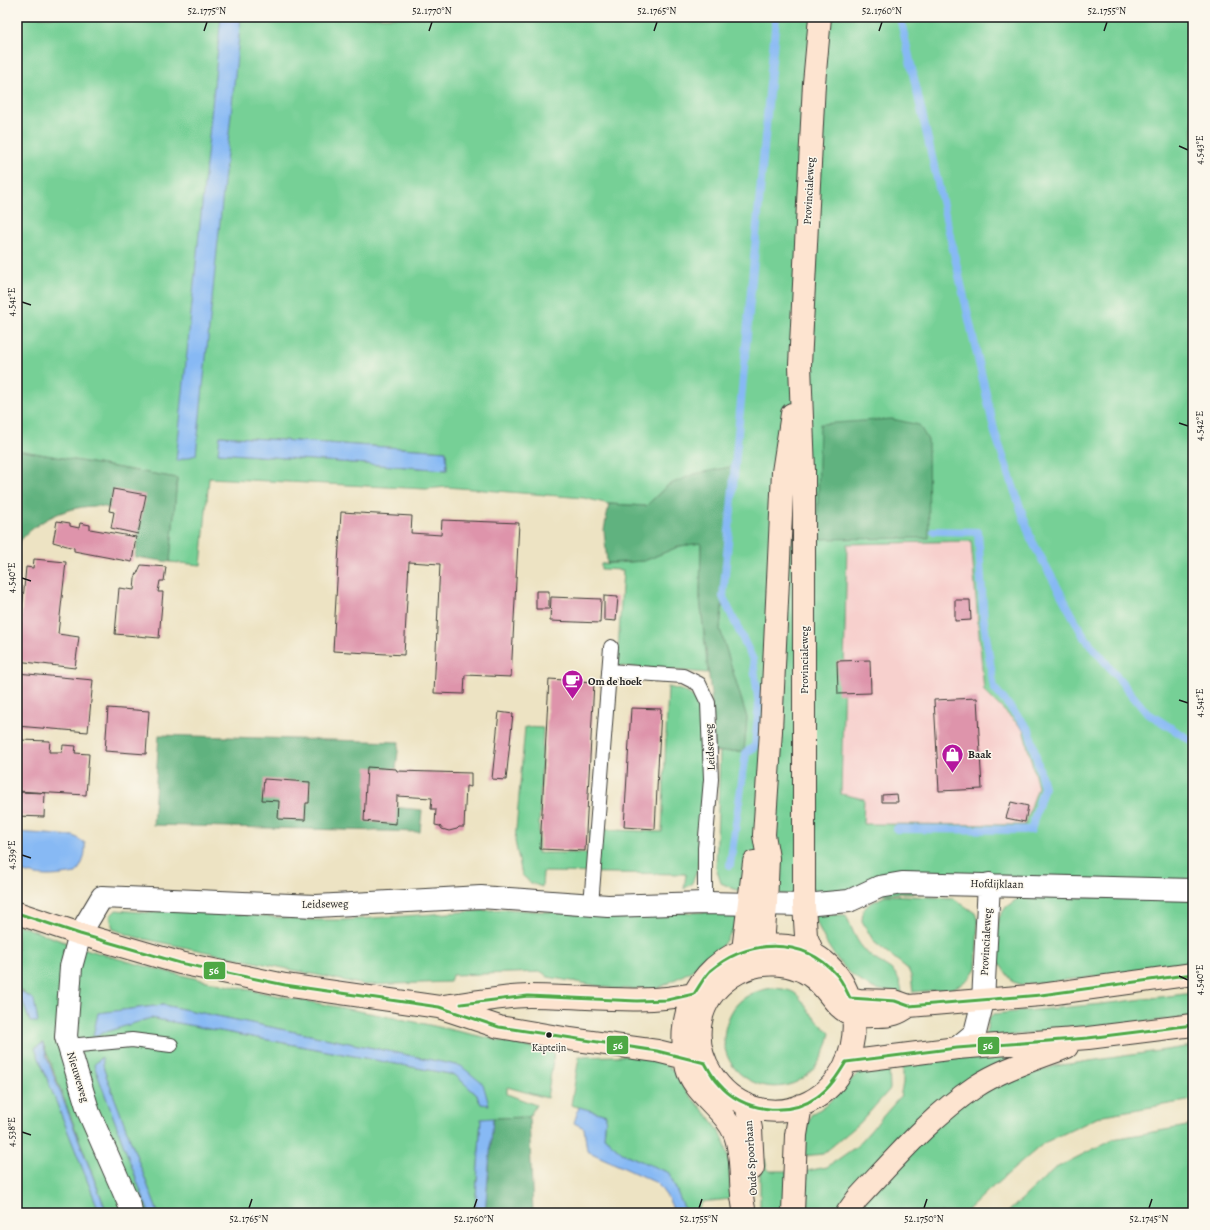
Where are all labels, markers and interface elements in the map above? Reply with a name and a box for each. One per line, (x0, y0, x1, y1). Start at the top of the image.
text: 52.1775°N (188, 4, 226, 17)
text: 52.1770°N (412, 4, 452, 17)
text: 52.1765°N (638, 4, 676, 17)
text: 52.1760°N (862, 4, 902, 17)
text: 52.1755°N (1088, 4, 1126, 17)
text: 4.543°E (1193, 135, 1206, 165)
street label: Provincialeweg (800, 156, 818, 225)
text: 4.541°E (5, 288, 18, 316)
text: 4.542°E (1193, 411, 1206, 441)
text: 4.540°E (5, 563, 18, 593)
street label: Provincialeweg (797, 626, 812, 694)
cafe icon: Om de hoek (559, 668, 585, 701)
place label: Om de hoek (588, 674, 642, 689)
text: 4.541°E (1193, 689, 1206, 717)
street label: Leidseweg (701, 723, 719, 771)
shop icon: Baak (939, 741, 965, 774)
place label: Baak (968, 747, 992, 762)
text: 4.539°E (5, 840, 18, 870)
street label: Hofdijklaan (970, 876, 1024, 892)
street label: Leidseweg (301, 896, 349, 912)
street label: Provincialeweg (977, 907, 995, 976)
line badge: 56 (203, 961, 226, 980)
text: 56 (209, 963, 219, 978)
text: 4.540°E (1193, 965, 1206, 995)
marker: Kapteijn (544, 1030, 554, 1040)
line badge: 56 (606, 1035, 629, 1055)
line badge: 56 (977, 1036, 1000, 1055)
text: 56 (613, 1038, 623, 1053)
text: 56 (983, 1038, 993, 1053)
place label: Kapteijn (532, 1041, 567, 1055)
street label: Nieuweweg (63, 1050, 93, 1105)
text: 4.538°E (5, 1117, 18, 1147)
street label: Oude Spoorbaan (741, 1120, 761, 1196)
text: 52.1765°N (230, 1212, 268, 1225)
text: 52.1760°N (454, 1212, 494, 1225)
text: 52.1755°N (680, 1212, 718, 1225)
text: 52.1750°N (904, 1212, 944, 1225)
text: 52.1745°N (1130, 1212, 1168, 1225)

